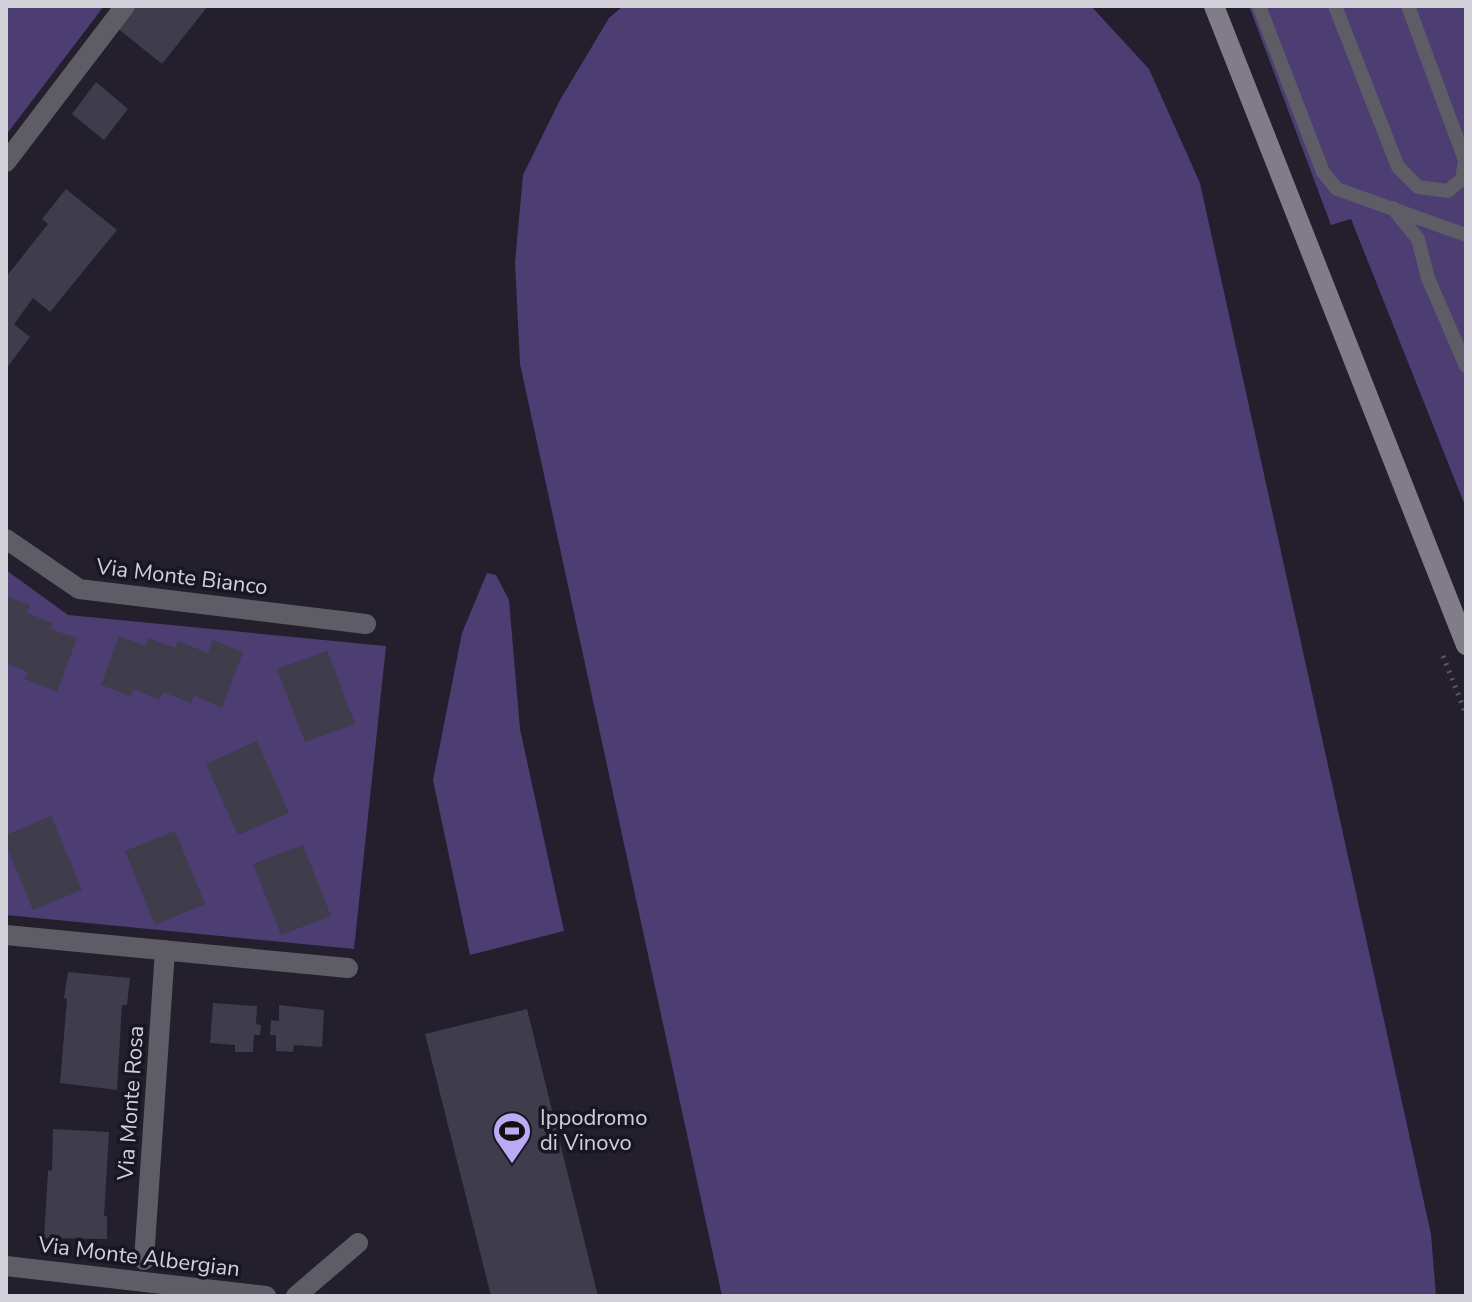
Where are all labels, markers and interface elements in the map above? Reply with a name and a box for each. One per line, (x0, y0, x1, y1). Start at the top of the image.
street label: Via Monte Bianco (94, 551, 269, 602)
street label: Via Monte Rosa (111, 1025, 151, 1182)
place label: Ippodromo di Vinovo (540, 1103, 647, 1158)
sports icon: Ippodromo di Vinovo (491, 1110, 533, 1165)
street label: Via Monte Albergian (35, 1230, 242, 1284)

